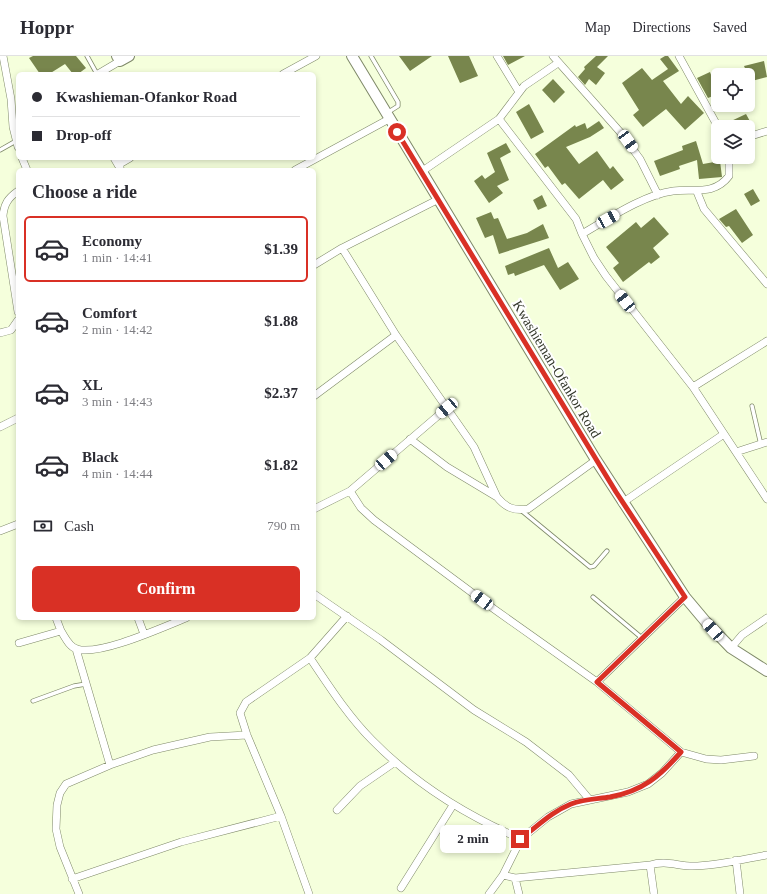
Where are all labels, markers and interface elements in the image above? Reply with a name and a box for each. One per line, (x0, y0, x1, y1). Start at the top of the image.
text: Hoppr (20, 17, 74, 38)
text: Map (585, 20, 610, 35)
text: Directions (632, 20, 691, 35)
text: Saved (713, 20, 747, 35)
map controls (711, 68, 755, 164)
button: locate (711, 68, 755, 112)
text: Kwashieman-Ofankor Road (56, 89, 237, 105)
button: layers (711, 120, 755, 164)
route start (388, 123, 406, 141)
text: Drop-off (56, 127, 112, 143)
car (616, 128, 640, 154)
text: Choose a ride (32, 182, 137, 202)
car (595, 208, 621, 230)
icon: car (34, 231, 70, 267)
text: Economy (82, 233, 142, 249)
text: $1.39 (264, 241, 298, 257)
text: 1 min · 14:41 (82, 250, 152, 265)
car (613, 288, 637, 314)
street label: Kwashieman-Ofankor Road (510, 298, 604, 441)
icon: car (34, 303, 70, 339)
text: Comfort (82, 305, 137, 321)
text: $1.88 (264, 313, 298, 329)
text: 2 min · 14:42 (82, 322, 152, 337)
icon: car (34, 375, 70, 411)
text: XL (82, 377, 103, 393)
text: $2.37 (264, 385, 298, 401)
text: 3 min · 14:43 (82, 394, 152, 409)
car (434, 396, 460, 420)
icon: car (34, 447, 70, 483)
car (373, 448, 399, 472)
text: Black (82, 449, 119, 465)
text: $1.82 (264, 457, 298, 473)
text: 4 min · 14:44 (82, 466, 152, 481)
icon: cash (32, 515, 54, 537)
text: Cash (64, 518, 94, 534)
text: 790 m (267, 518, 300, 533)
button: Confirm (32, 566, 300, 612)
car (469, 588, 495, 612)
car (701, 617, 725, 643)
callout: 2 min (440, 825, 506, 853)
route end (511, 830, 529, 848)
text: 2 min (457, 831, 489, 846)

